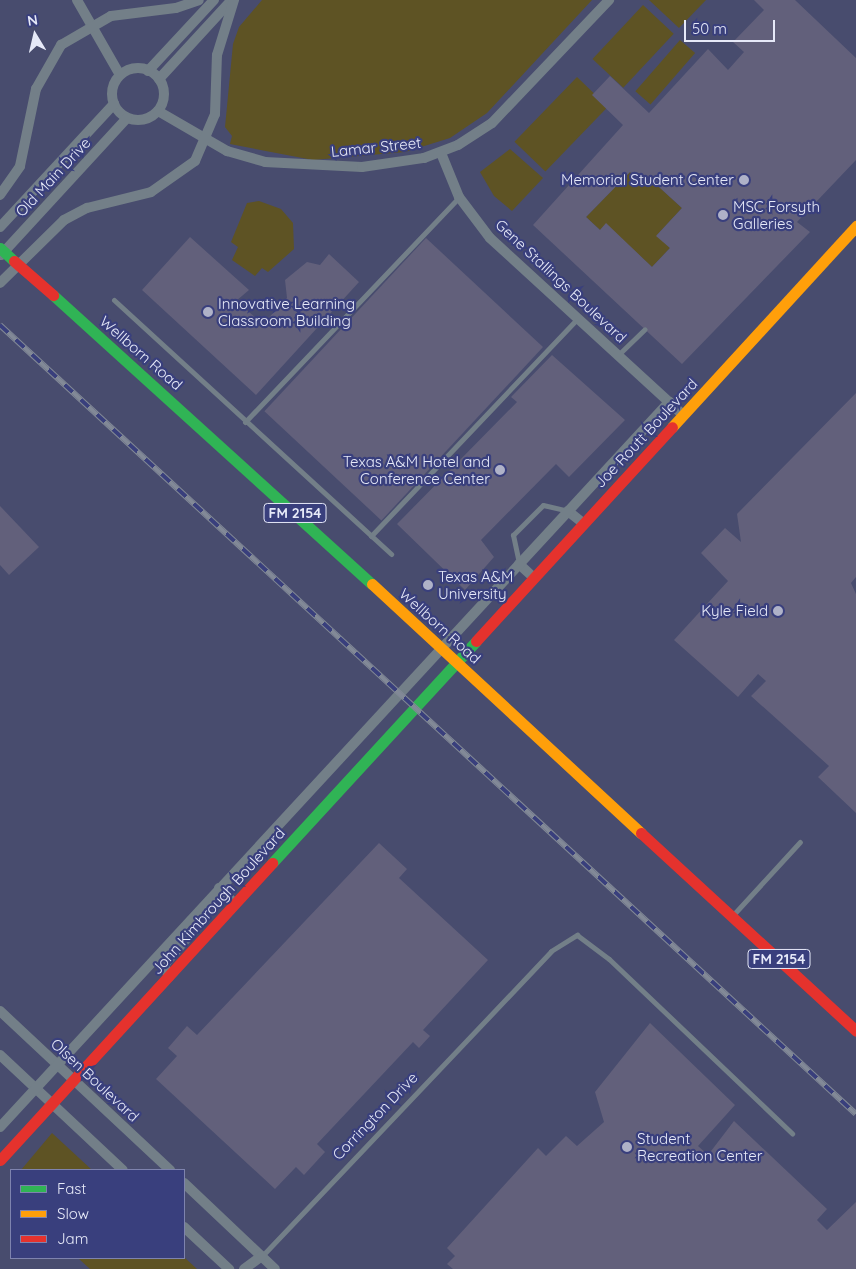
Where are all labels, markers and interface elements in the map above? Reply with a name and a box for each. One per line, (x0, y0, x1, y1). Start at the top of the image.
north arrow (10, 10, 60, 60)
text: N (26, 10, 39, 30)
scale bar (686, 10, 777, 42)
text: 50 m (692, 19, 727, 38)
street label: Lamar Street (330, 133, 422, 161)
street label: Old Main Drive (12, 134, 94, 220)
place label: Memorial Student Center (561, 171, 734, 189)
marker: Memorial Student Center (738, 174, 750, 186)
place label: MSC Forsyth Galleries (733, 197, 820, 232)
marker: MSC Forsyth Galleries (717, 209, 729, 221)
street label: Gene Stallings Boulevard (492, 216, 630, 346)
place label: Innovative Learning Classroom Building (218, 294, 355, 329)
marker: Innovative Learning Classroom Building (202, 306, 214, 318)
street label: Wellborn Road (96, 312, 186, 394)
street label: Joe Routt Boulevard (591, 375, 701, 491)
place label: Texas A&M Hotel and Conference Center (343, 452, 490, 487)
marker: Texas A&M Hotel and Conference Center (494, 464, 506, 476)
road number: FM 2154 (262, 502, 328, 524)
place label: Texas A&M University (438, 567, 513, 602)
marker: Texas A&M University (422, 579, 434, 591)
street label: Wellborn Road (396, 585, 484, 667)
place label: Kyle Field (701, 602, 768, 620)
marker: Kyle Field (772, 605, 784, 617)
street label: John Kimbrough Boulevard (148, 824, 288, 978)
road number: FM 2154 (746, 948, 812, 971)
street label: Olsen Boulevard (47, 1035, 143, 1125)
street label: Corrington Drive (329, 1069, 421, 1163)
place label: Student Recreation Center (637, 1129, 763, 1164)
marker: Student Recreation Center (621, 1141, 633, 1153)
legend (10, 1169, 185, 1259)
text: Fast (57, 1179, 86, 1198)
text: Slow (57, 1204, 89, 1223)
text: Jam (57, 1229, 88, 1248)

